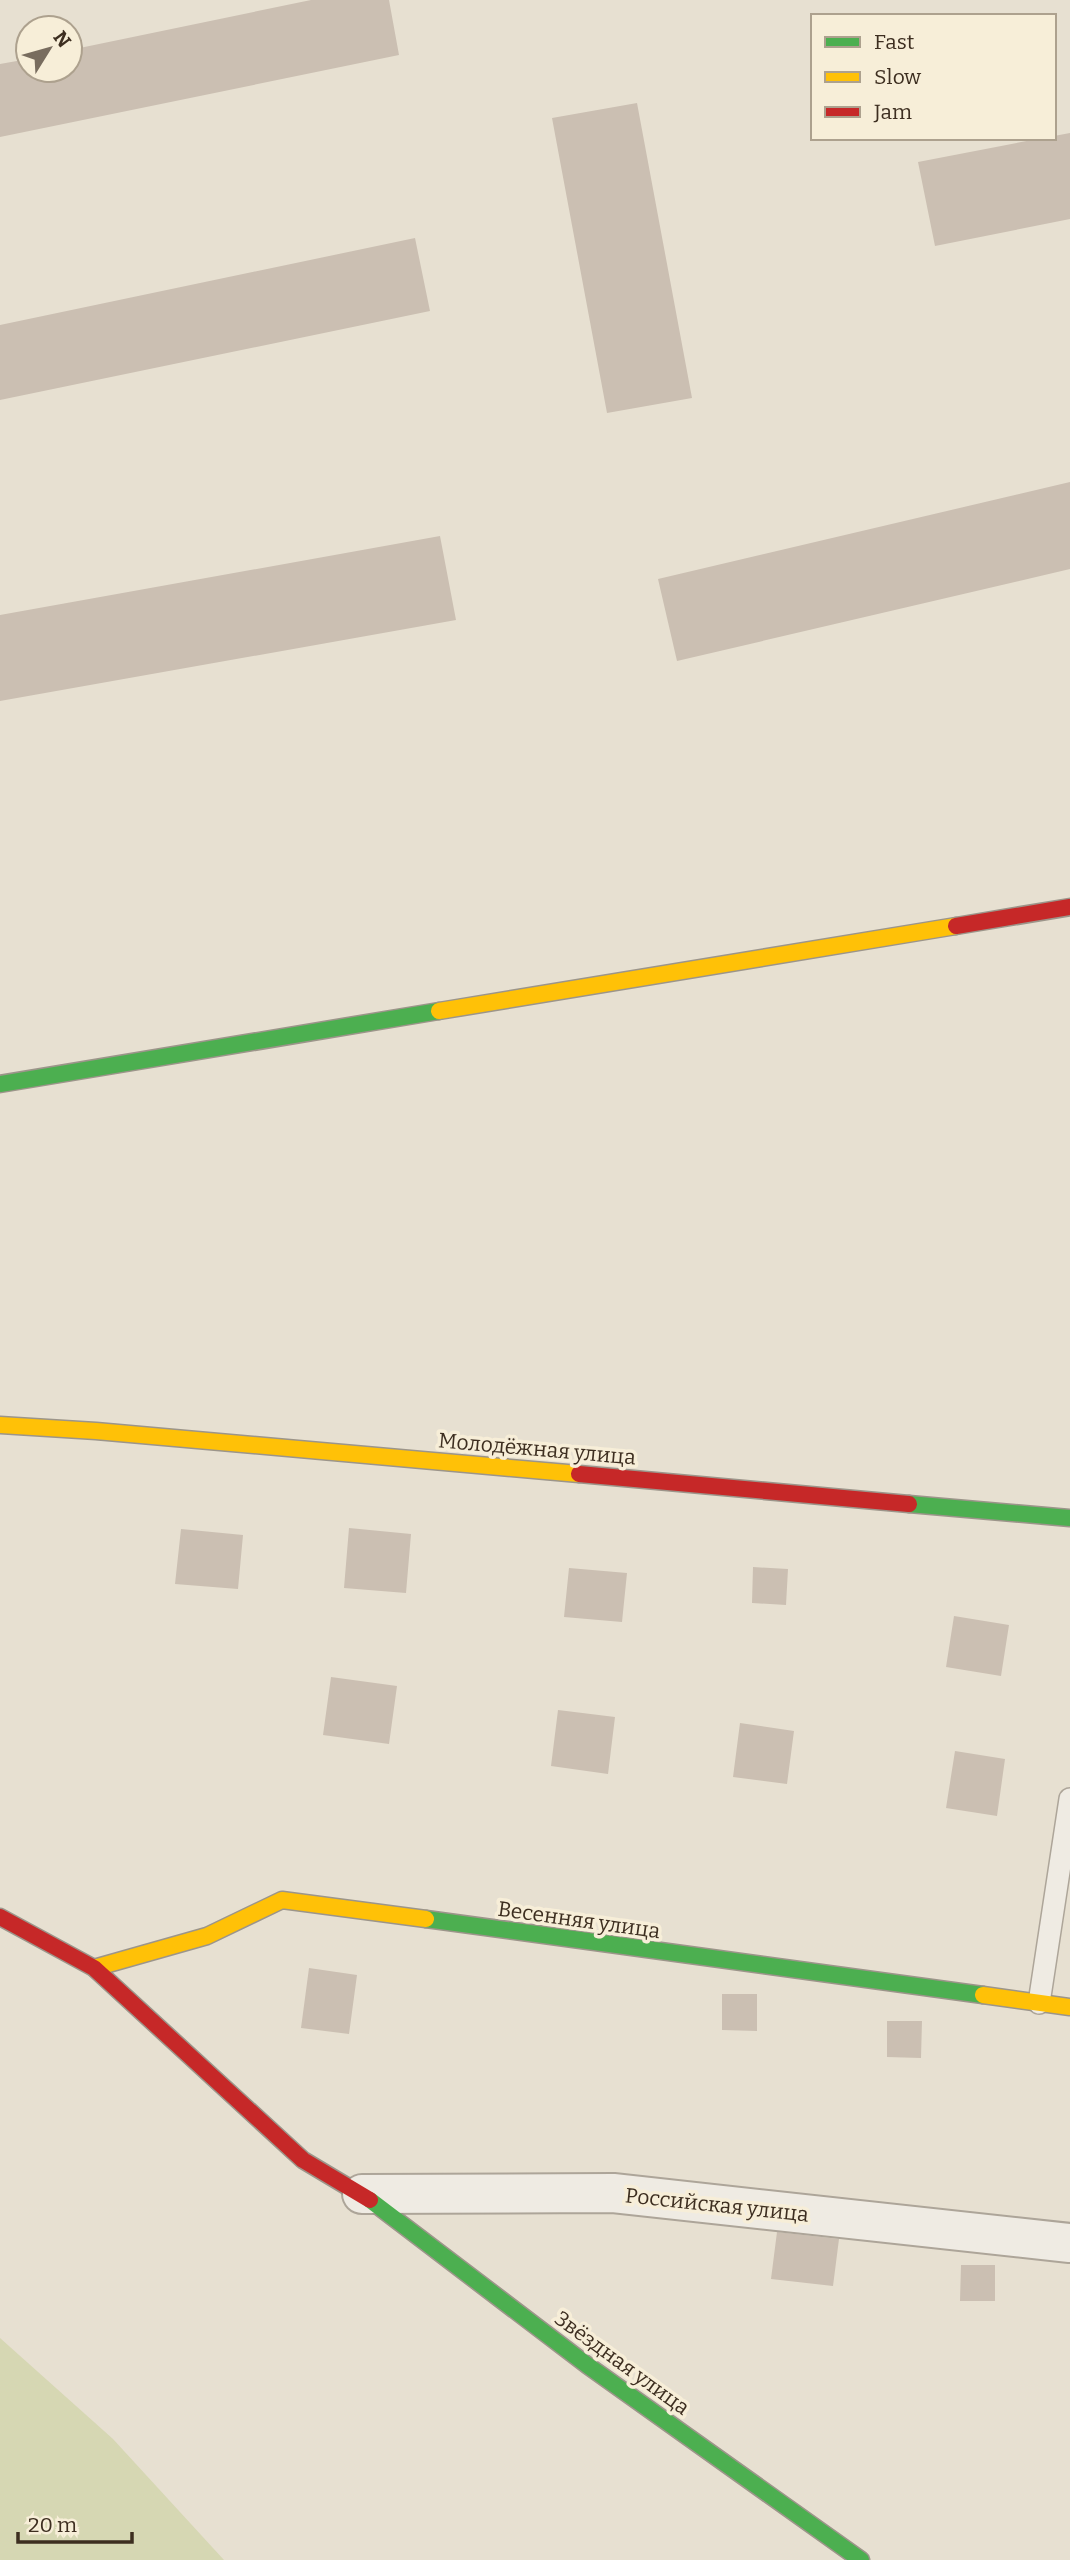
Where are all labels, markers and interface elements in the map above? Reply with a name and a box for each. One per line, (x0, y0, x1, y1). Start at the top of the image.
north arrow (14, 14, 84, 84)
legend (811, 14, 1056, 140)
text: N (49, 26, 76, 52)
text: Fast (874, 29, 915, 55)
text: Slow (874, 64, 921, 90)
text: Jam (873, 99, 912, 125)
street label: Молодёжная улица (437, 1427, 637, 1471)
street label: Весенняя улица (496, 1896, 662, 1944)
street label: Российская улица (624, 2182, 811, 2228)
street label: Звёздная улица (549, 2305, 695, 2421)
scale bar (18, 2500, 131, 2544)
text: 20 m (28, 2512, 77, 2538)

